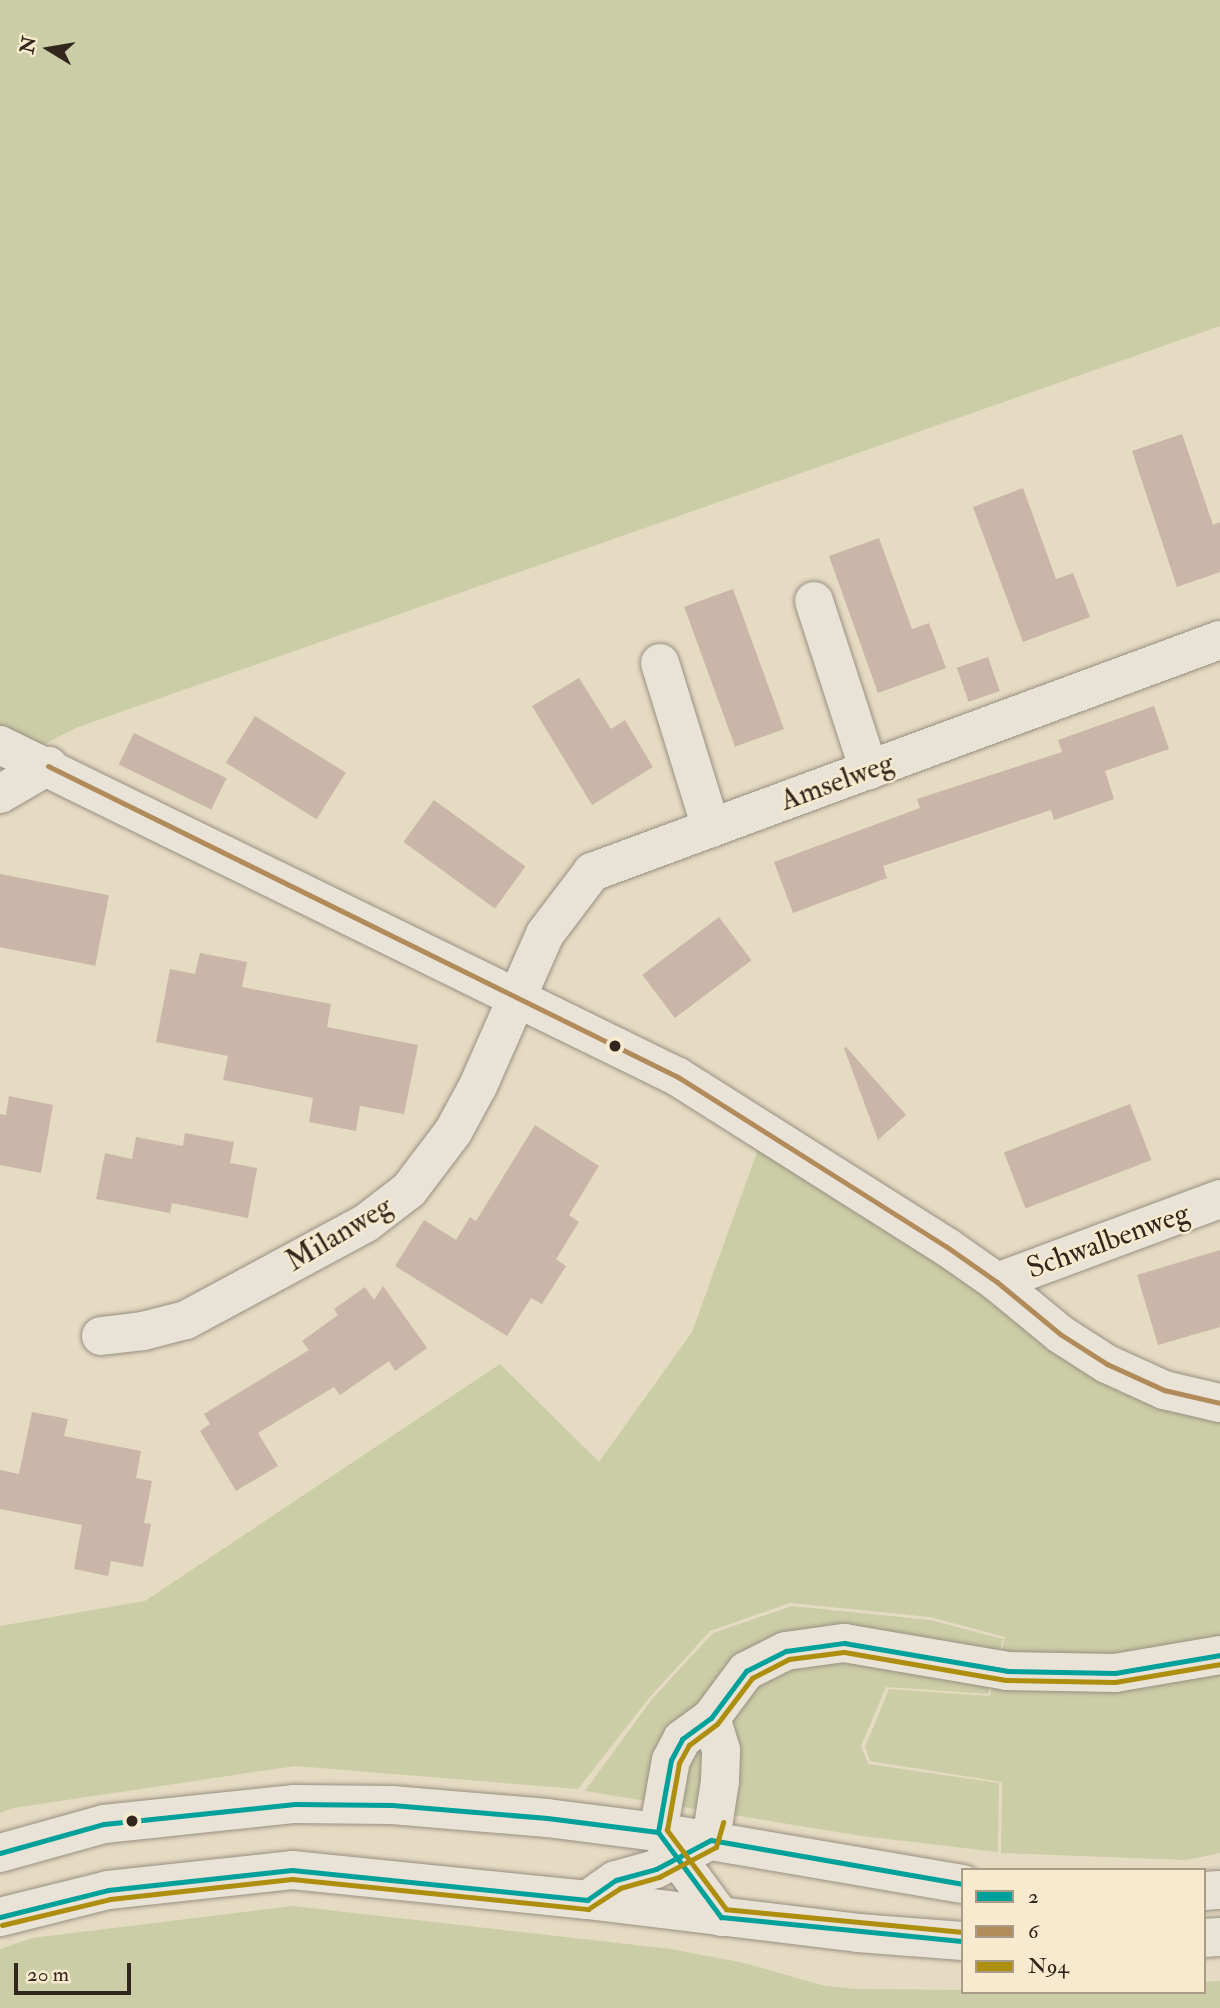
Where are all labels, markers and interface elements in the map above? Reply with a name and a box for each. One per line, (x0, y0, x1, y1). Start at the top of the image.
north arrow (14, 14, 84, 84)
text: N (15, 34, 42, 56)
street label: Amselweg (775, 745, 899, 819)
unlabelled marker (608, 1039, 622, 1053)
street label: Milanweg (279, 1188, 399, 1280)
street label: Schwalbenweg (1022, 1195, 1194, 1287)
unlabelled marker (125, 1814, 139, 1828)
legend (961, 1868, 1206, 1994)
text: 2 (1028, 1883, 1039, 1910)
text: 6 (1028, 1918, 1039, 1945)
scale bar (18, 1948, 135, 1992)
text: N94 (1028, 1953, 1069, 1980)
text: 20 m (27, 1961, 69, 1988)

